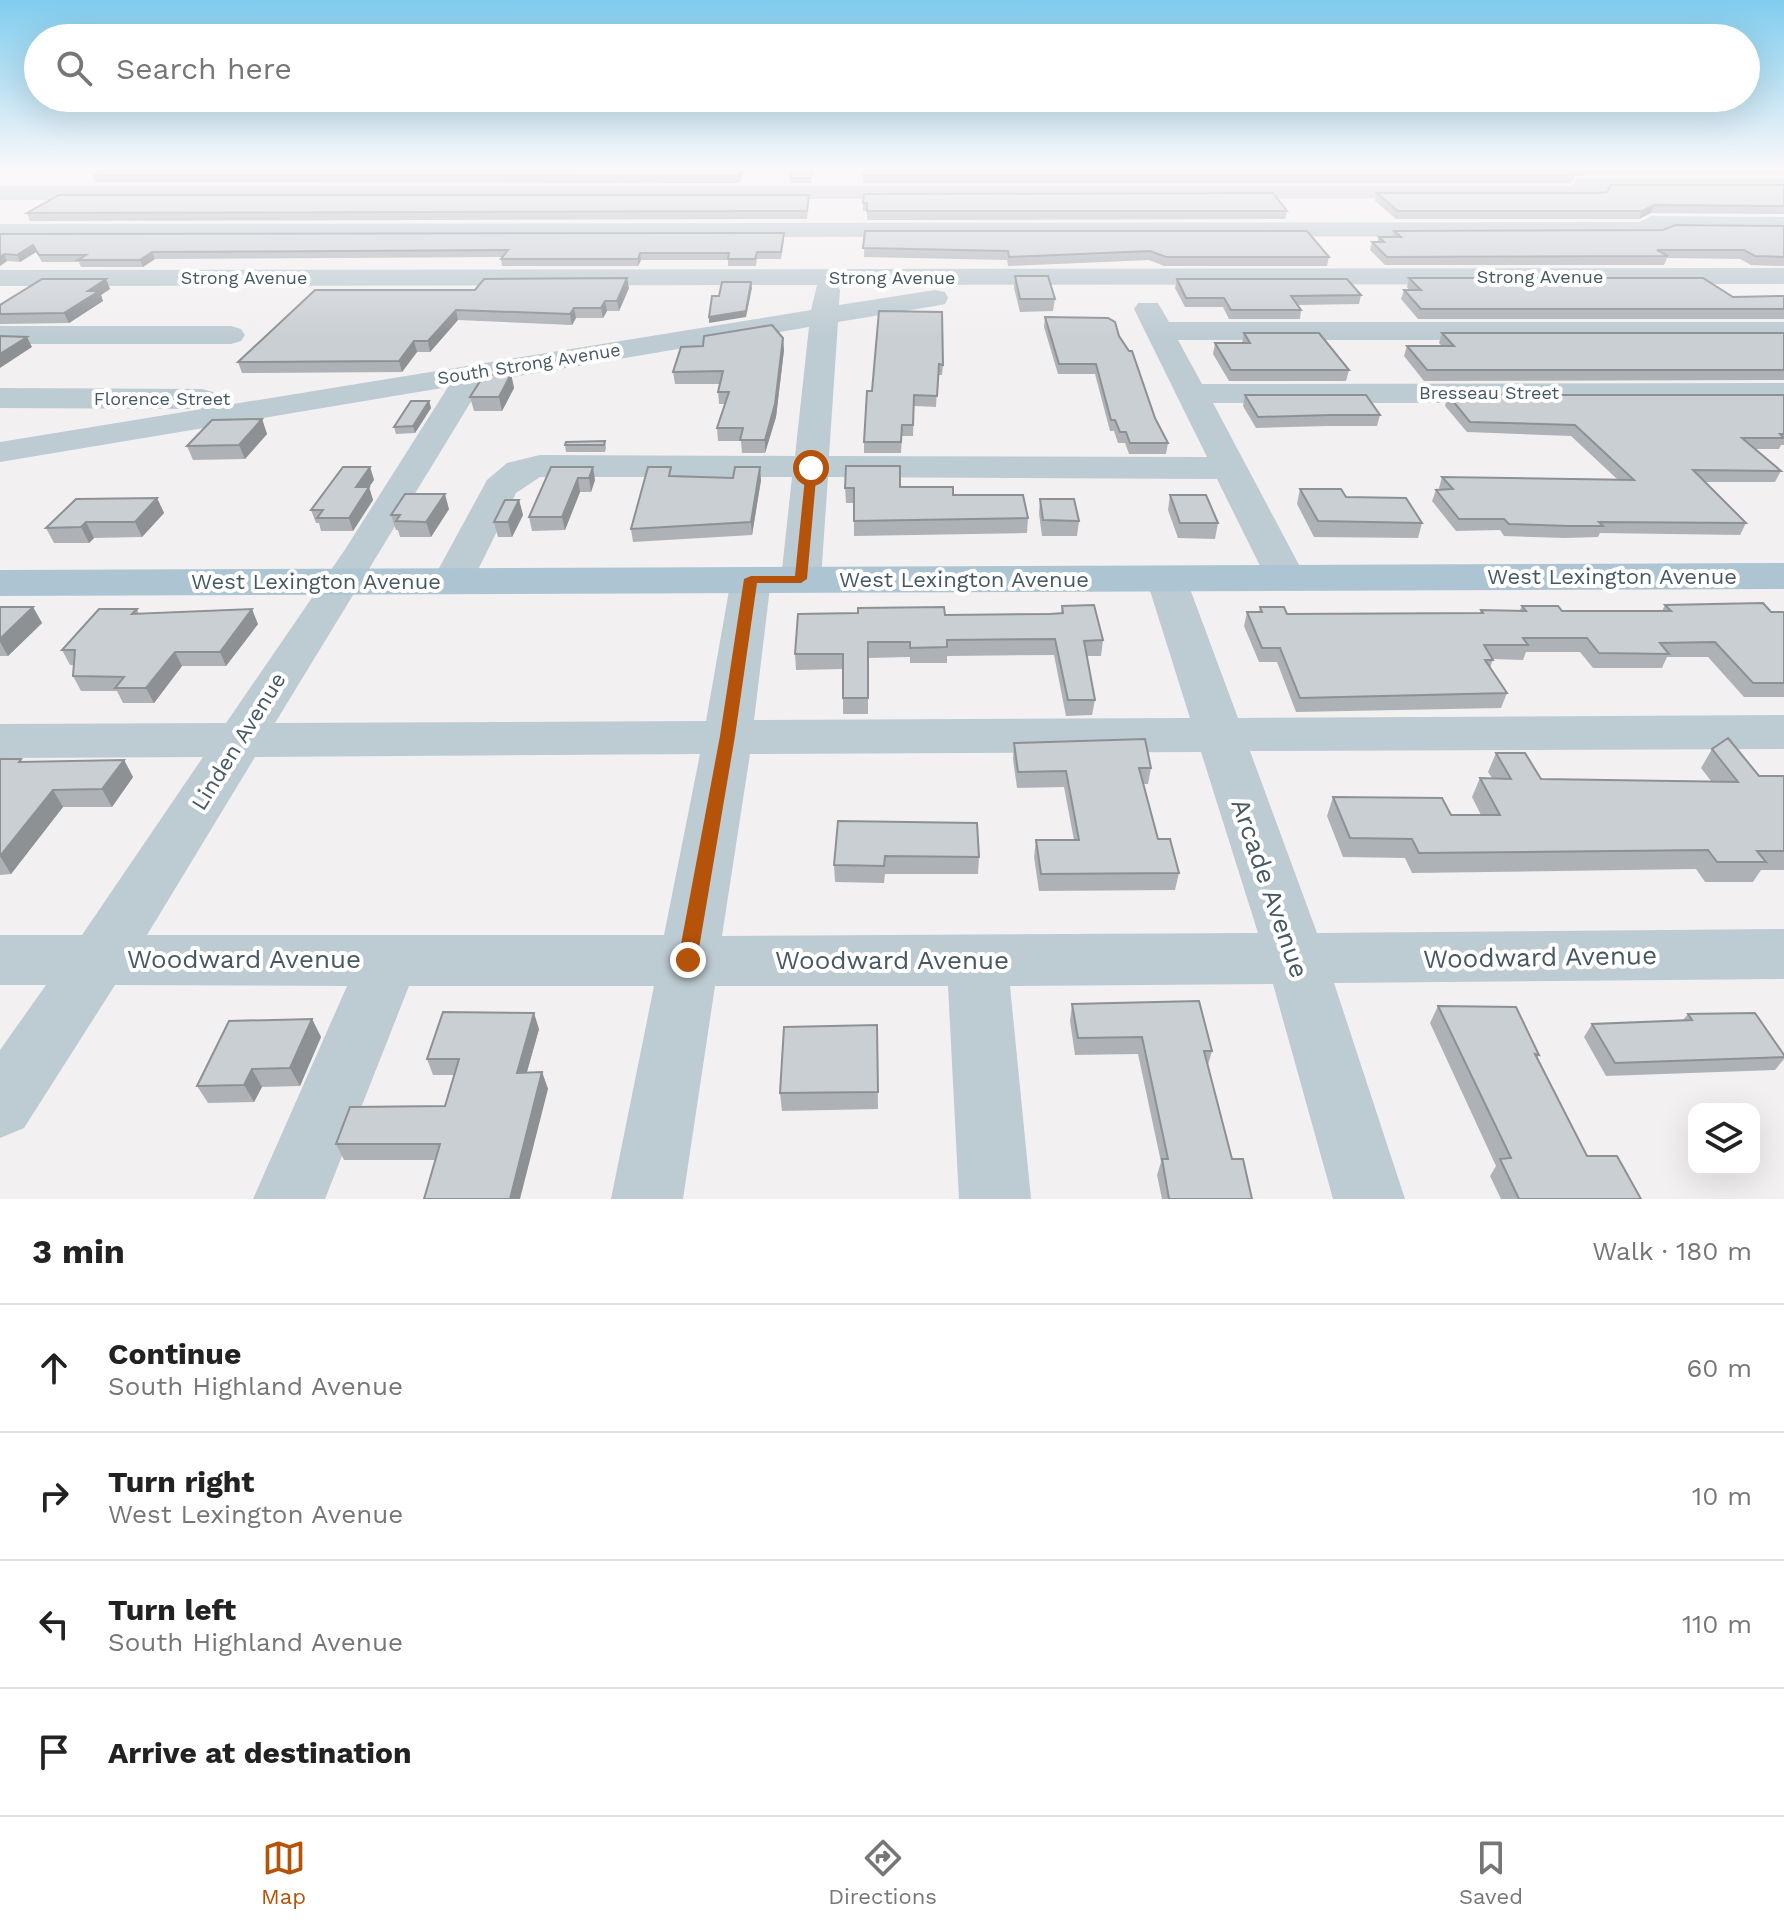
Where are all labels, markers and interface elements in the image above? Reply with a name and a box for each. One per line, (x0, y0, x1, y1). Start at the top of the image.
search box (24, 24, 1760, 112)
icon: search (52, 46, 96, 90)
text: Search here (116, 51, 292, 86)
street label: Strong Avenue (1477, 266, 1603, 287)
street label: Strong Avenue (181, 267, 307, 288)
street label: Strong Avenue (829, 267, 955, 288)
street label: South Strong Avenue (436, 339, 622, 388)
street label: Bresseau Street (1419, 382, 1560, 403)
street label: Florence Street (94, 388, 231, 409)
route start (793, 450, 829, 486)
street label: West Lexington Avenue (1487, 564, 1737, 589)
street label: West Lexington Avenue (839, 567, 1089, 592)
street label: West Lexington Avenue (191, 569, 441, 594)
street label: Linden Avenue (186, 668, 291, 815)
street label: Arcade Avenue (1225, 794, 1315, 982)
street label: Woodward Avenue (1423, 940, 1657, 974)
route end (670, 942, 706, 978)
street label: Woodward Avenue (127, 944, 361, 974)
street label: Woodward Avenue (775, 945, 1009, 975)
map controls (1688, 1103, 1760, 1175)
button: layers (1688, 1103, 1760, 1175)
text: 3 min (32, 1231, 125, 1271)
text: Walk · 180 m (1592, 1236, 1752, 1266)
text: Continue (108, 1336, 241, 1371)
icon: ahead (32, 1346, 76, 1390)
text: 60 m (1686, 1353, 1752, 1383)
text: South Highland Avenue (108, 1371, 403, 1401)
text: Turn right (108, 1464, 254, 1499)
icon: right (32, 1474, 76, 1518)
text: 10 m (1692, 1481, 1752, 1511)
text: West Lexington Avenue (108, 1499, 403, 1529)
text: Turn left (108, 1592, 236, 1627)
icon: left (32, 1602, 76, 1646)
text: 110 m (1682, 1609, 1752, 1639)
text: South Highland Avenue (108, 1627, 403, 1657)
icon: arrive (32, 1730, 76, 1774)
text: Arrive at destination (108, 1735, 412, 1770)
tab: Map (261, 1836, 306, 1909)
tab: Directions (828, 1836, 937, 1909)
tab: Saved (1459, 1836, 1523, 1909)

